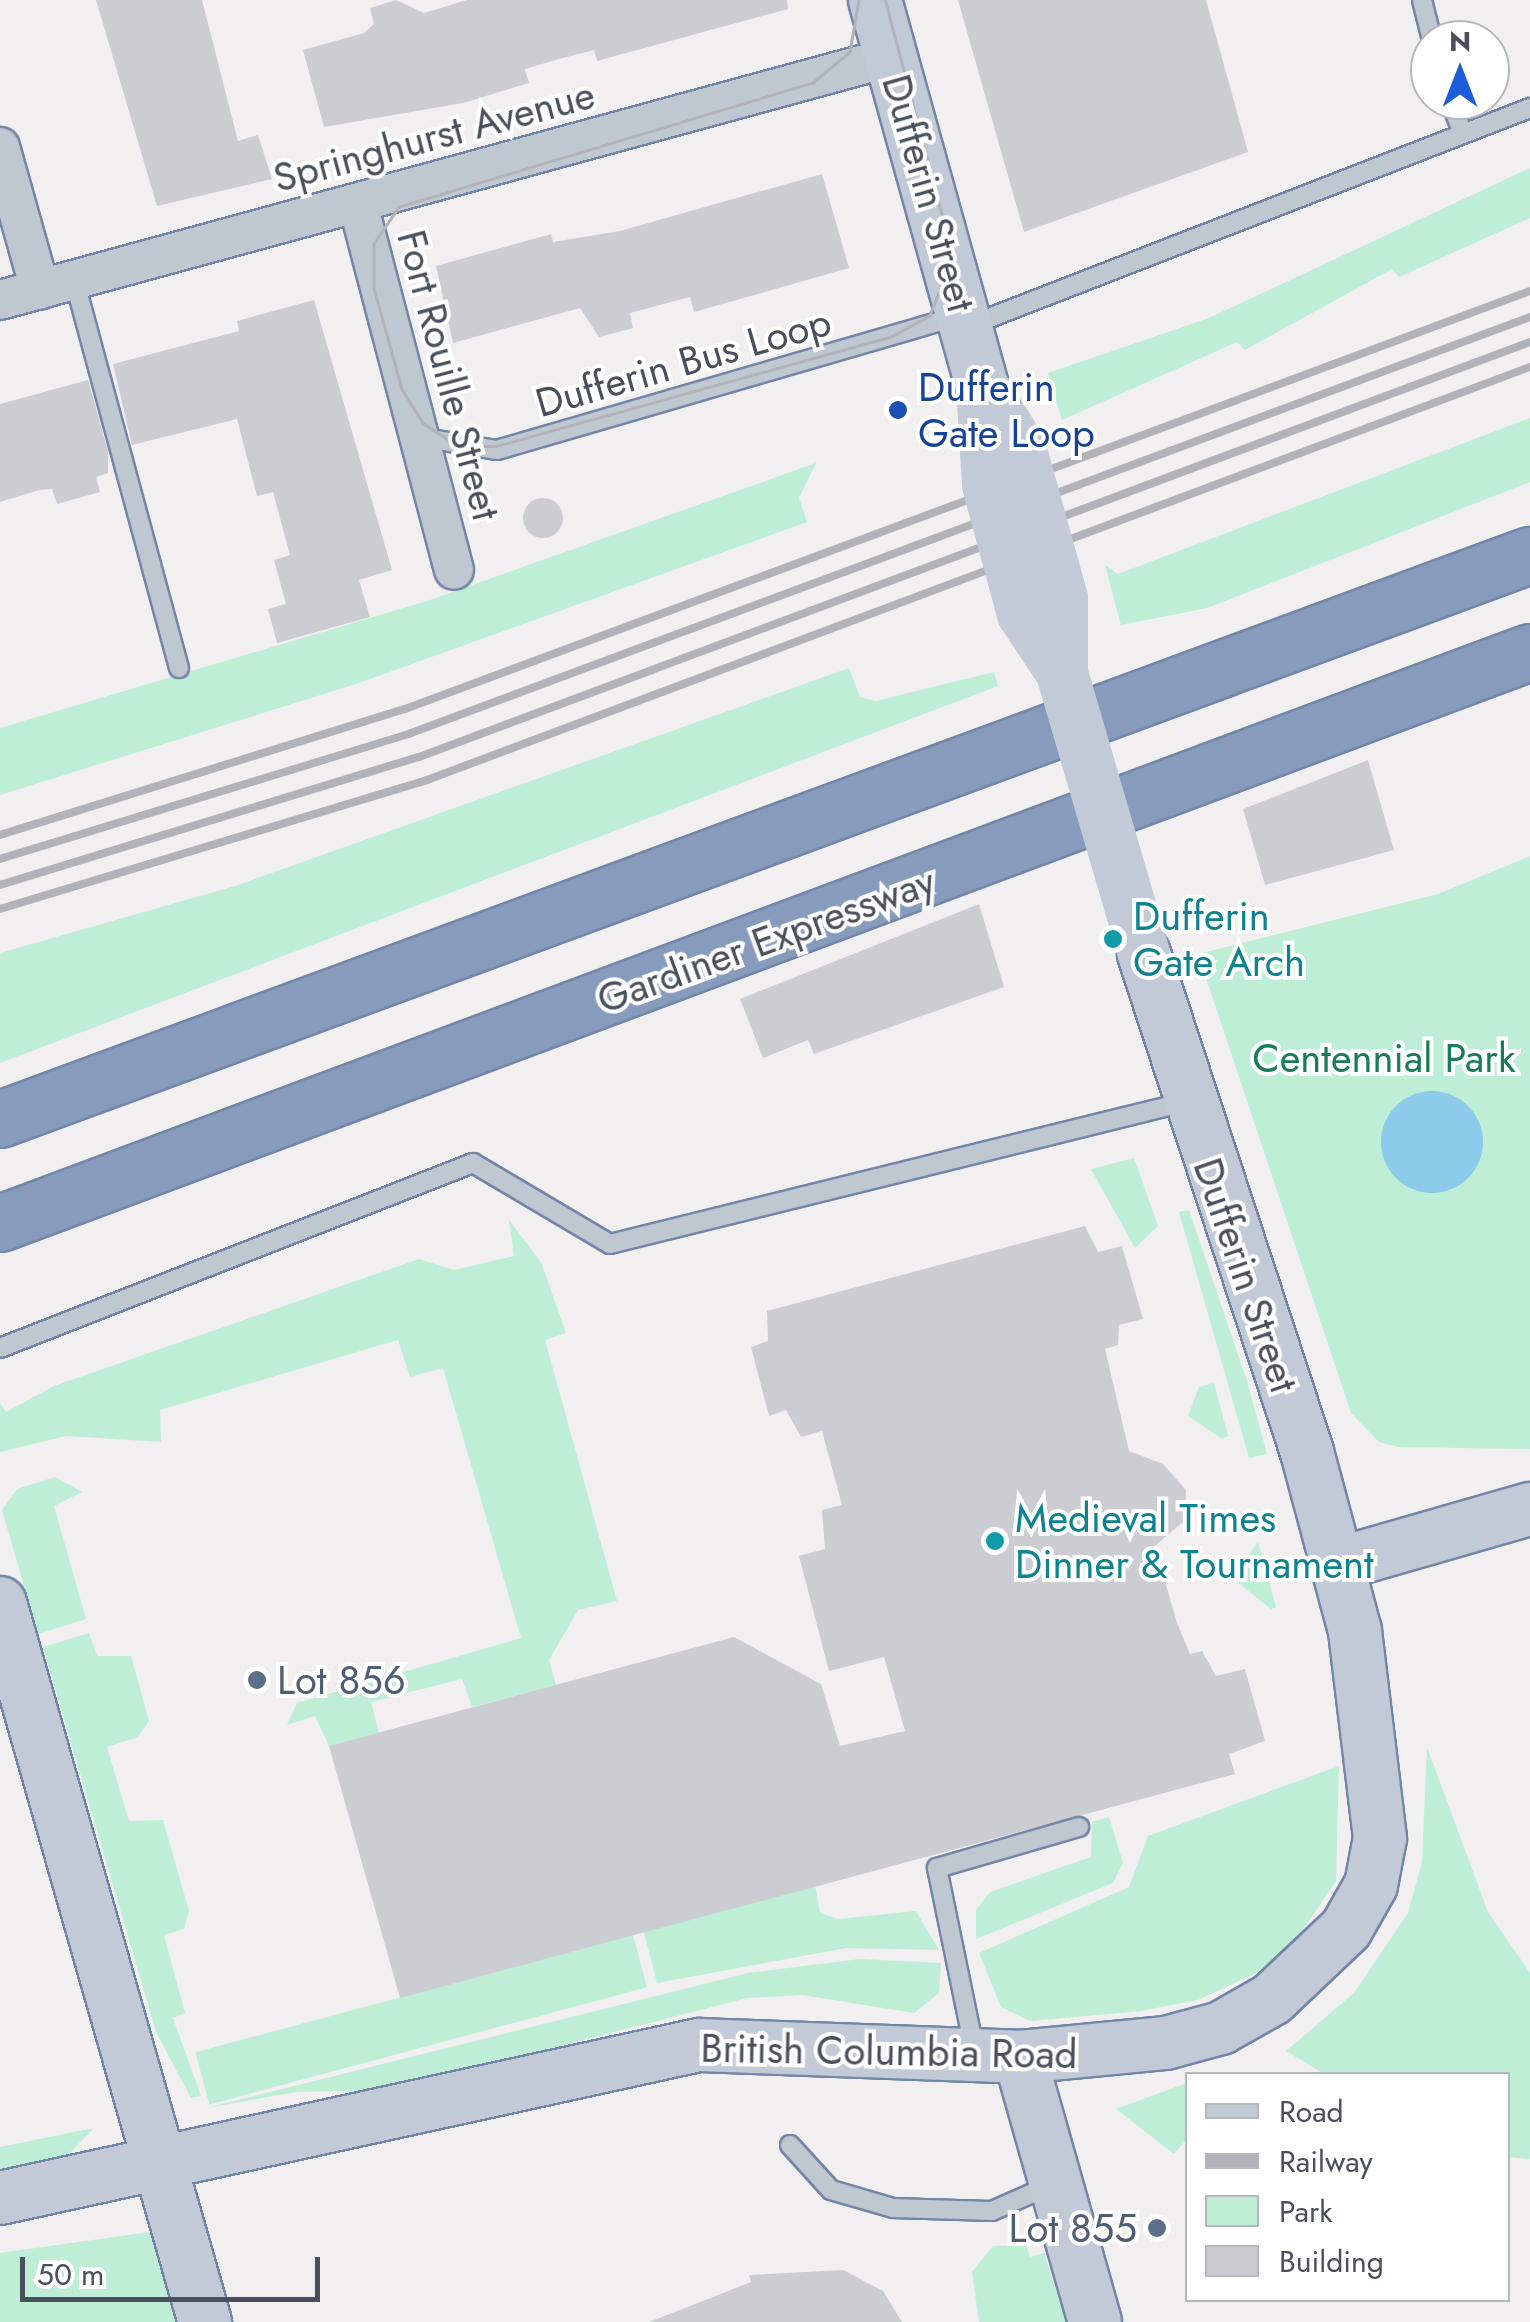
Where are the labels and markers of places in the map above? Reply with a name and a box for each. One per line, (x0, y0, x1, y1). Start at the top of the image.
place label: Dufferin Gate Loop (918, 363, 1095, 457)
marker: Dufferin Gate Loop (887, 399, 909, 421)
place label: Dufferin Gate Arch (1133, 892, 1305, 986)
marker: Dufferin Gate Arch (1102, 928, 1124, 950)
place label: Medieval Times Dinner & Tournament (1015, 1494, 1374, 1588)
marker: Medieval Times Dinner & Tournament (984, 1530, 1006, 1552)
place label: Lot 856 (277, 1656, 406, 1704)
marker: Lot 856 (246, 1669, 268, 1691)
place label: Lot 855 (1009, 2204, 1137, 2252)
marker: Lot 855 (1146, 2217, 1168, 2239)

